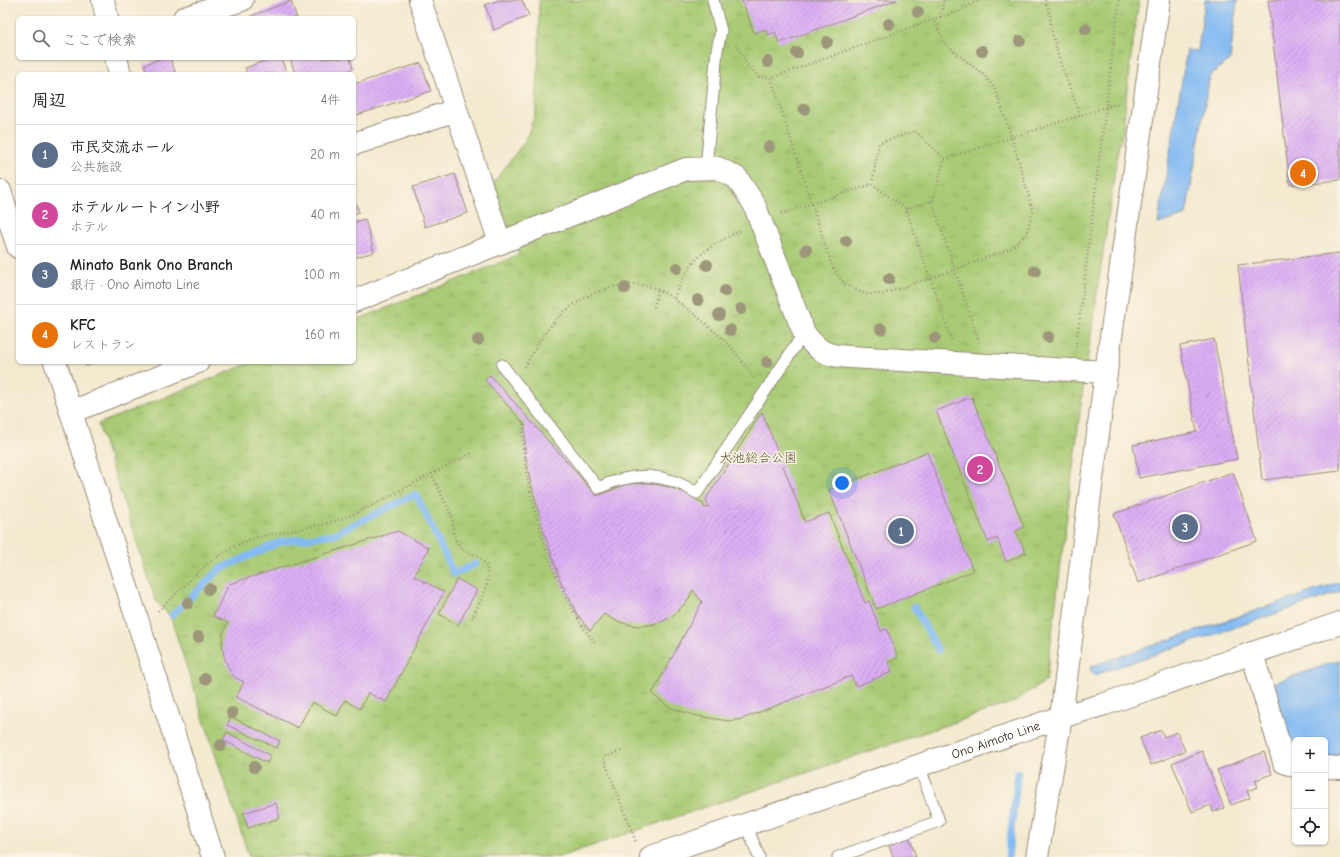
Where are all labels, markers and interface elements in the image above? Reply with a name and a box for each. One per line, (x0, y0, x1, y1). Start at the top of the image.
search box (16, 16, 356, 60)
icon: search (30, 27, 52, 49)
text: ここで検索 (62, 31, 137, 49)
text: 周辺 (32, 91, 66, 110)
text: 4件 (321, 92, 340, 107)
text: 市民交流ホール (70, 138, 174, 156)
text: 1 (42, 147, 48, 162)
text: 20 m (310, 147, 340, 162)
pin: 4 (1290, 158, 1316, 188)
text: 公共施設 (70, 159, 122, 174)
text: ホテルルートイン小野 (70, 198, 220, 216)
text: 2 (42, 207, 48, 222)
text: 40 m (311, 207, 340, 222)
text: ホテル (70, 219, 108, 234)
text: Minato Bank Ono Branch (70, 256, 233, 274)
text: 3 (42, 267, 48, 282)
text: 100 m (304, 267, 340, 282)
text: 銀行 · Ono Aimoto Line (70, 277, 199, 292)
text: KFC (70, 316, 96, 334)
text: 4 (42, 327, 48, 342)
text: 160 m (305, 327, 340, 342)
text: レストラン (70, 337, 136, 352)
park label: 大池総合公園 (719, 450, 797, 465)
pin: 2 (967, 454, 993, 484)
your location (832, 473, 852, 493)
pin: 3 (1172, 512, 1198, 542)
pin: 1 (888, 516, 914, 546)
street label: Ono Aimoto Line (949, 717, 1042, 761)
map controls (1292, 737, 1328, 845)
button: + (1292, 737, 1328, 773)
button: − (1292, 773, 1328, 809)
button: locate (1292, 809, 1328, 845)

